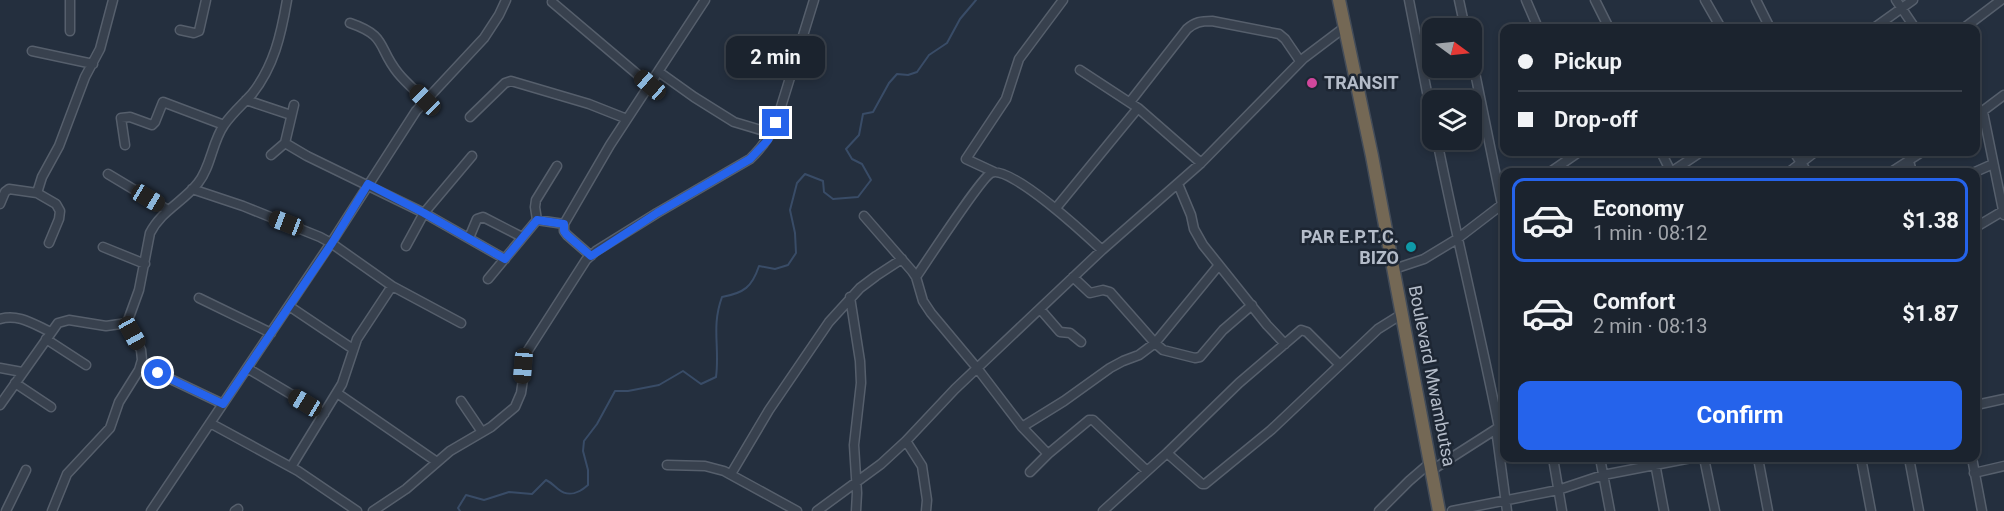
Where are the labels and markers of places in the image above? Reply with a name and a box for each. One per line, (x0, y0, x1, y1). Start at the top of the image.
place label: TRANSIT (1324, 72, 1399, 93)
marker: TRANSIT (1305, 76, 1319, 90)
place label: PAR E.P.T.C. BIZO (1301, 226, 1399, 268)
marker: PAR E.P.T.C. BIZO (1404, 240, 1418, 254)

